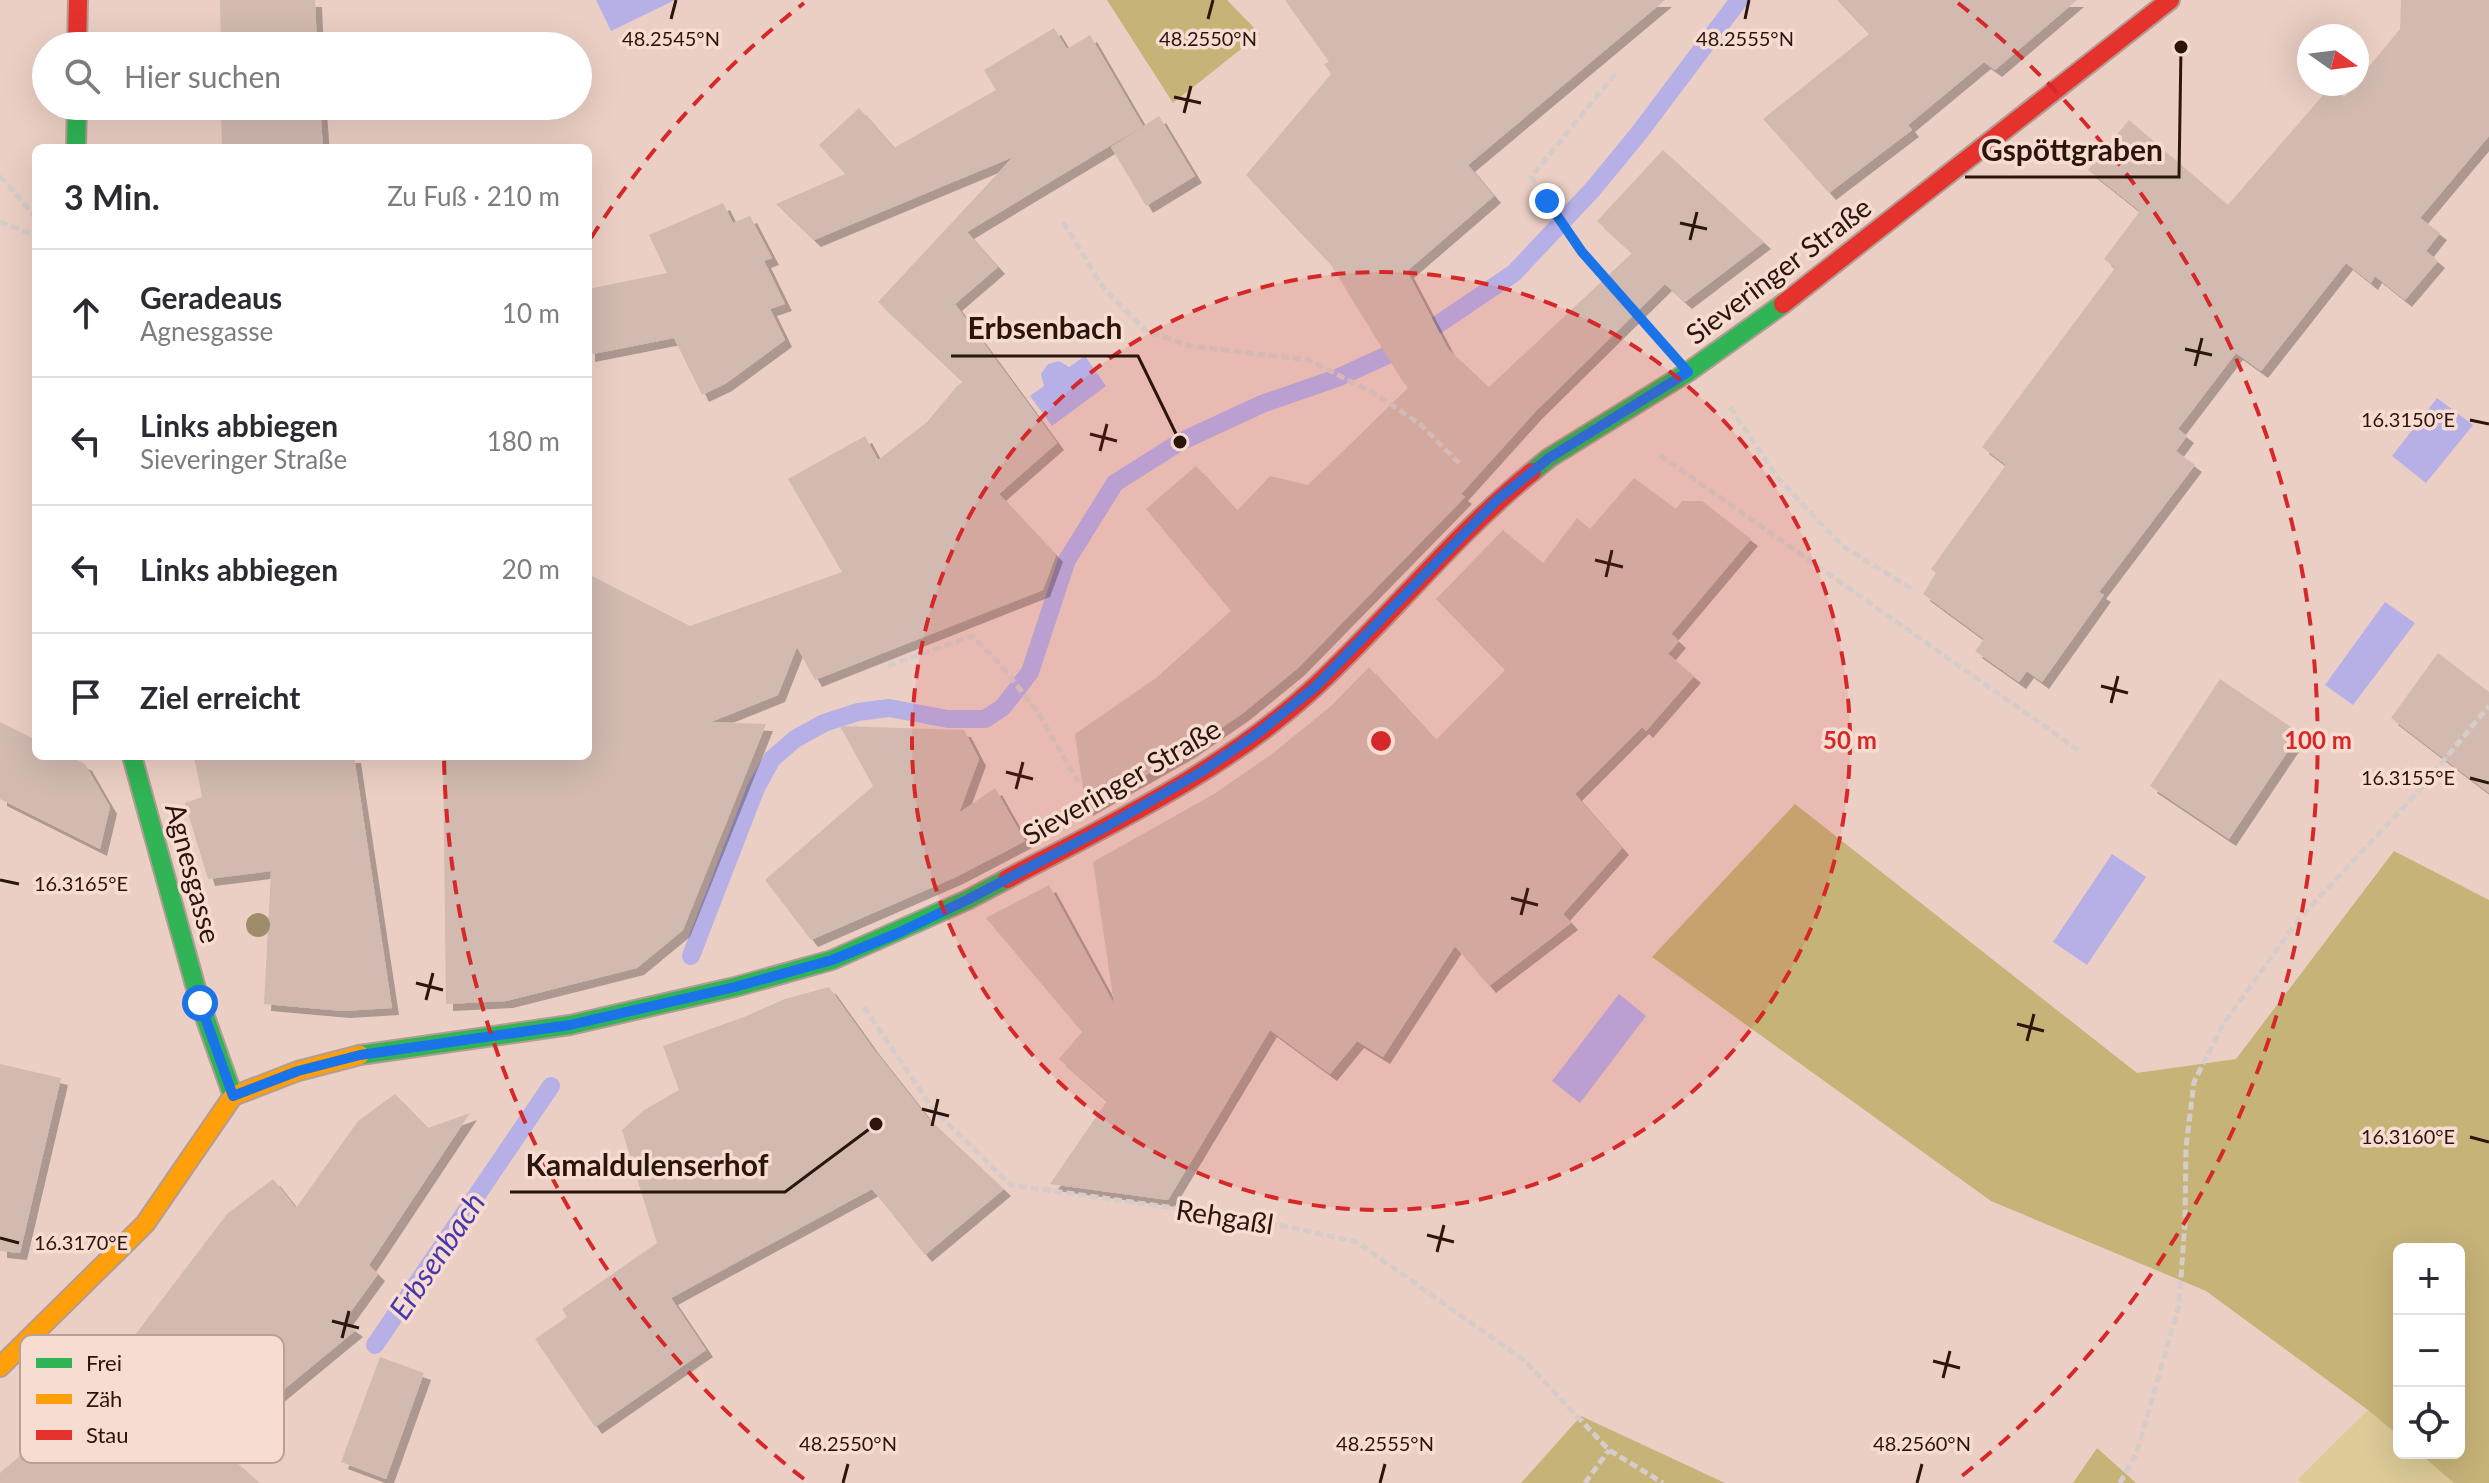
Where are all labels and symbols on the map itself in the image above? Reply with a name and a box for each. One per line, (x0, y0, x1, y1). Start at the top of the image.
north arrow (2297, 24, 2369, 96)
text: 48.2545°N (622, 26, 720, 50)
text: 48.2550°N (1159, 26, 1257, 50)
text: 48.2555°N (1696, 26, 1794, 50)
callout: Gspöttgraben (1965, 123, 2179, 177)
text: Gspöttgraben (1981, 131, 2163, 167)
route end (1529, 183, 1565, 219)
street label: Sieveringer Straße (1679, 189, 1877, 351)
callout: Erbsenbach (951, 302, 1138, 356)
text: Erbsenbach (968, 309, 1122, 345)
text: 16.3150°E (2361, 407, 2455, 431)
street label: Sieveringer Straße (1016, 711, 1226, 851)
text: 50 m (1823, 725, 1877, 754)
text: 100 m (2284, 725, 2352, 754)
centre of rings (1367, 727, 1395, 755)
text: 16.3155°E (2361, 765, 2455, 789)
street label: Agnesgasse (159, 799, 229, 947)
text: 16.3165°E (34, 871, 128, 895)
route start (182, 985, 218, 1021)
text: 16.3160°E (2361, 1124, 2455, 1148)
callout: Kamaldulenserhof (510, 1138, 785, 1192)
text: Kamaldulenserhof (526, 1146, 769, 1182)
water label: Erbsenbach (381, 1185, 491, 1325)
street label: Rehgaßl (1174, 1192, 1276, 1240)
text: 16.3170°E (34, 1230, 128, 1254)
legend (20, 1335, 284, 1463)
text: Frei (86, 1349, 122, 1376)
text: Zäh (86, 1385, 122, 1412)
text: Stau (86, 1421, 129, 1448)
text: 48.2550°N (799, 1431, 897, 1455)
text: 48.2555°N (1336, 1431, 1434, 1455)
text: 48.2560°N (1873, 1431, 1971, 1455)

